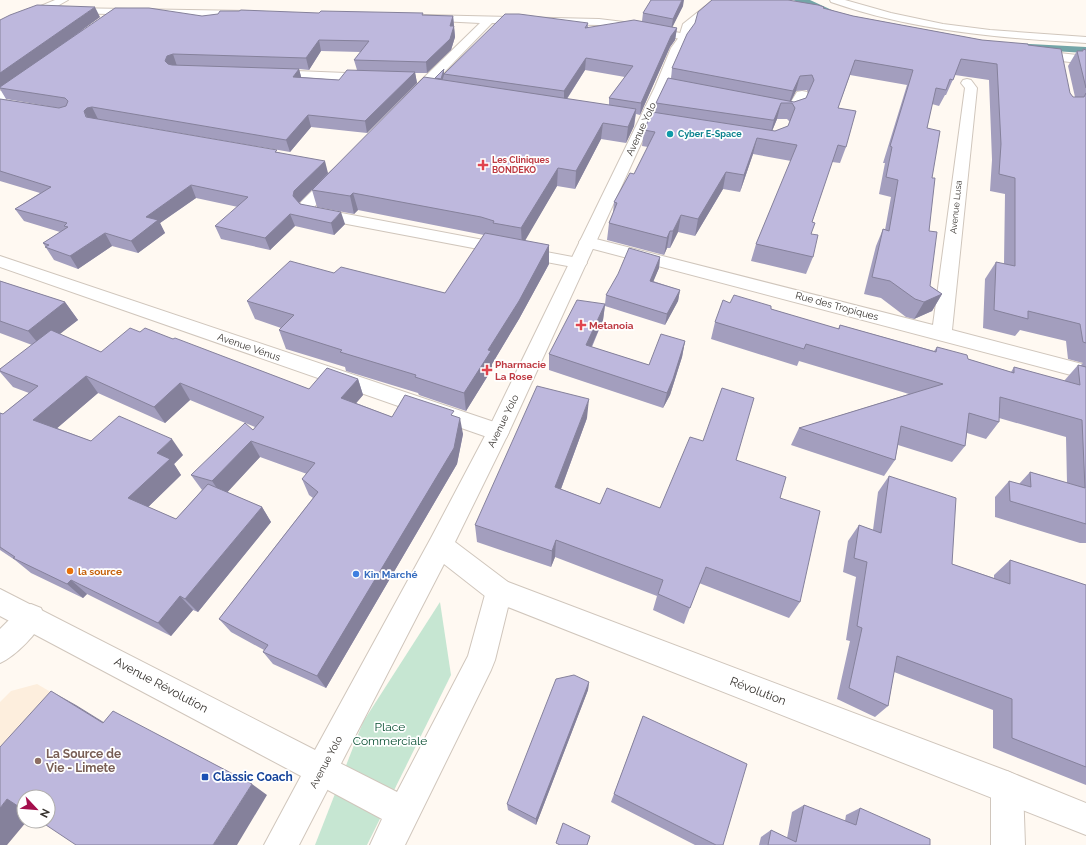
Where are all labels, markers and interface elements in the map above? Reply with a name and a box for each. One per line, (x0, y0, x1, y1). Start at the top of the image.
street label: Avenue Yolo (624, 101, 658, 157)
marker: Cyber E-Space (665, 129, 675, 139)
place label: Cyber E-Space (678, 129, 742, 139)
place label: Les Cliniques BONDEKO (492, 155, 550, 175)
marker: Les Cliniques BONDEKO (477, 159, 489, 171)
street label: Avenue Lusa (948, 180, 964, 234)
street label: Rue des Tropiques (794, 290, 880, 322)
marker: Metanoia (576, 320, 586, 330)
place label: Metanoia (589, 320, 634, 331)
street label: Avenue Vénus (216, 331, 282, 363)
place label: Pharmacie La Rose (495, 359, 546, 382)
marker: Pharmacie La Rose (482, 365, 492, 375)
street label: Avenue Yolo (485, 393, 521, 449)
marker: la source (65, 566, 75, 576)
place label: la source (78, 566, 122, 577)
marker: Kin Marché (351, 569, 361, 579)
place label: Kin Marché (364, 569, 417, 580)
street label: Avenue Révolution (112, 654, 210, 716)
street label: Révolution (728, 674, 788, 708)
park label: Place Commerciale (353, 720, 427, 748)
street label: Avenue Yolo (308, 734, 344, 790)
place label: La Source de Vie - Limete (46, 747, 121, 775)
marker: La Source de Vie - Limete (33, 756, 43, 766)
place label: Classic Coach (213, 770, 293, 784)
marker: Classic Coach (200, 772, 210, 782)
north arrow (16, 789, 56, 829)
text: N (37, 807, 52, 820)

